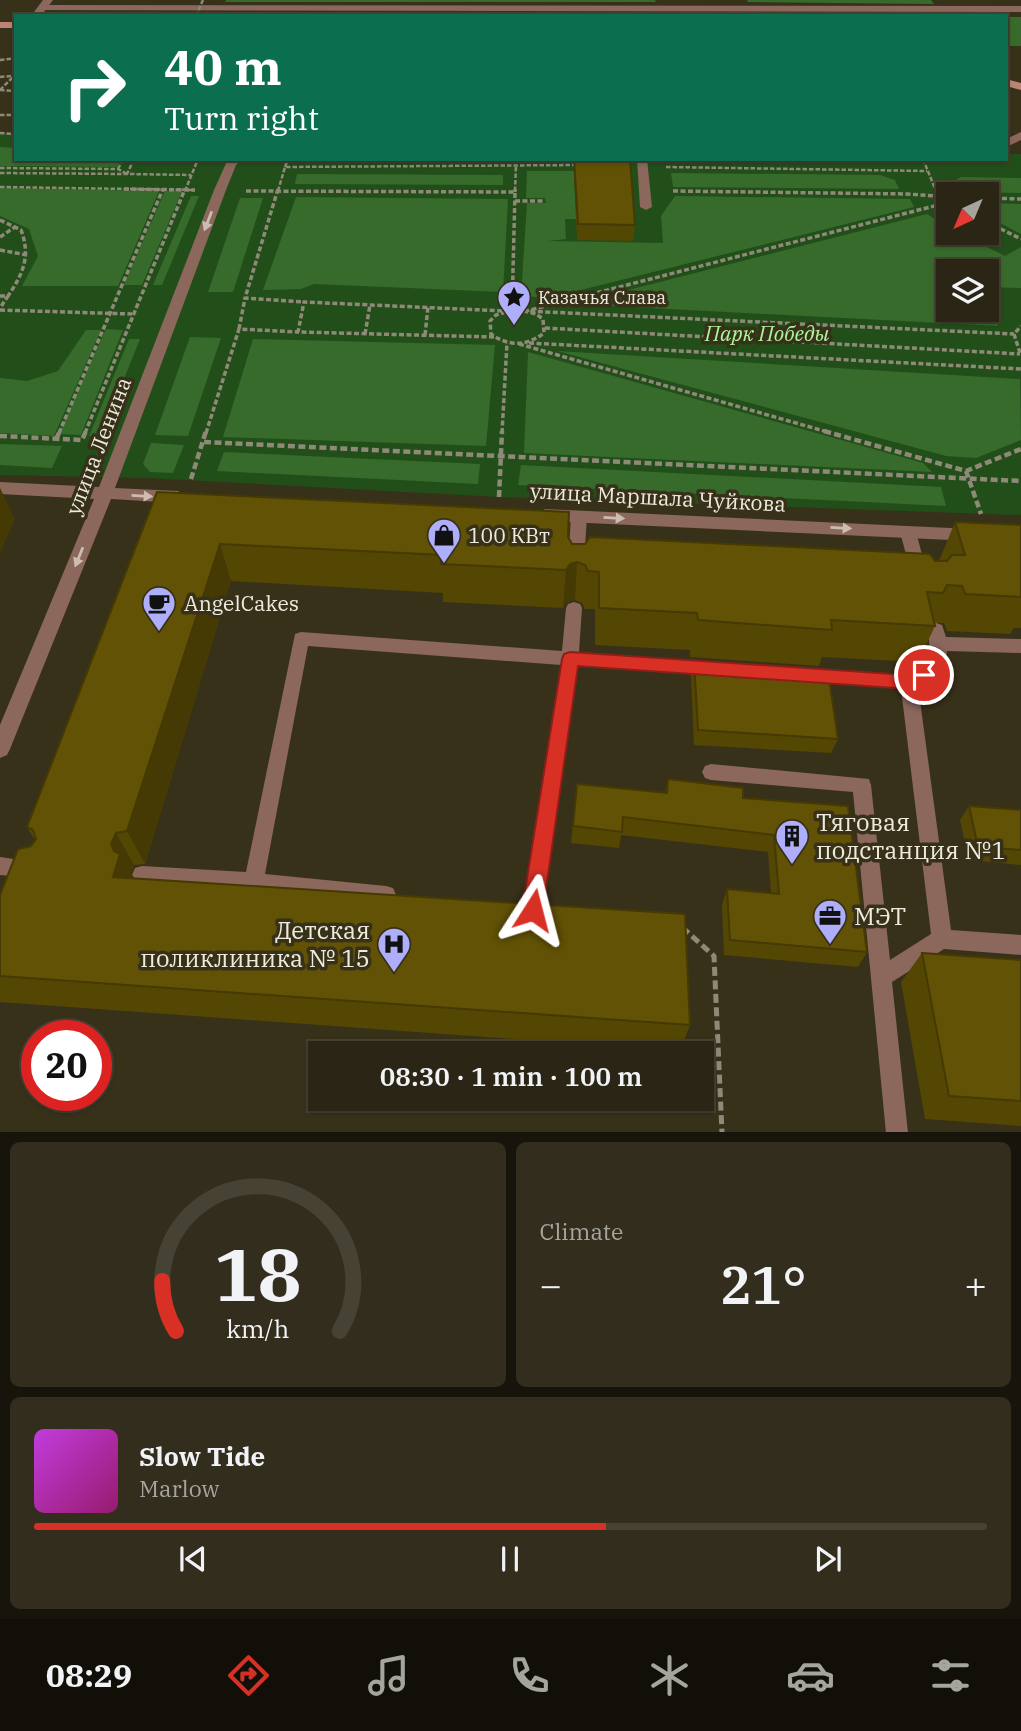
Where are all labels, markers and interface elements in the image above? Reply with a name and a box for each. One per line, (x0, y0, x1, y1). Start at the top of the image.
text: 40 m (164, 35, 282, 98)
icon: right (49, 42, 140, 133)
text: Turn right (164, 97, 319, 139)
north arrow (936, 182, 999, 245)
map controls (936, 182, 999, 322)
one-way arrow (203, 210, 214, 231)
button: layers (936, 259, 999, 322)
place icon: Казачья Слава (495, 278, 533, 327)
place label: Казачья Слава (538, 286, 666, 309)
park label: Парк Победы (704, 319, 829, 347)
street label: улица Ленина (59, 373, 137, 519)
street label: улица Маршала Чуйкова (529, 476, 787, 518)
one-way arrow (131, 490, 153, 501)
one-way arrow (603, 512, 625, 523)
shop icon: 100 КВт (425, 516, 463, 565)
place label: 100 КВт (468, 521, 550, 549)
one-way arrow (830, 523, 852, 534)
one-way arrow (73, 547, 84, 568)
cafe icon: AngelCakes (140, 584, 178, 633)
place label: AngelCakes (184, 589, 299, 617)
pin (894, 645, 954, 705)
icon: arrive (905, 656, 943, 694)
place label: Тяговая подстанция №1 (816, 806, 1006, 866)
building icon: Тяговая подстанция №1 (773, 817, 811, 866)
position arrow (496, 873, 570, 947)
office icon: МЭТ (811, 897, 849, 946)
place label: МЭТ (854, 900, 906, 932)
place label: Детская поликлиника № 15 (140, 914, 370, 974)
hospital icon: Детская поликлиника № 15 (375, 925, 413, 974)
speed limit sign: 20 (21, 1020, 112, 1111)
text: 08:30 · 1 min · 100 m (380, 1059, 642, 1093)
text: Climate (540, 1216, 623, 1246)
text: 18 (214, 1226, 301, 1321)
text: 21° (720, 1251, 807, 1318)
text: − (540, 1260, 562, 1309)
text: + (964, 1260, 987, 1309)
text: km/h (226, 1311, 289, 1344)
text: Slow Tide (139, 1439, 265, 1473)
text: Marlow (139, 1473, 219, 1503)
icon: previous (174, 1540, 212, 1578)
icon: pause (491, 1540, 529, 1578)
icon: next (809, 1540, 847, 1578)
icon: directions (224, 1651, 273, 1700)
icon: music (364, 1651, 413, 1700)
icon: phone (505, 1651, 554, 1700)
icon: climate (645, 1651, 694, 1700)
icon: car (786, 1651, 835, 1700)
icon: filters (926, 1651, 975, 1700)
text: 08:29 (46, 1654, 132, 1696)

